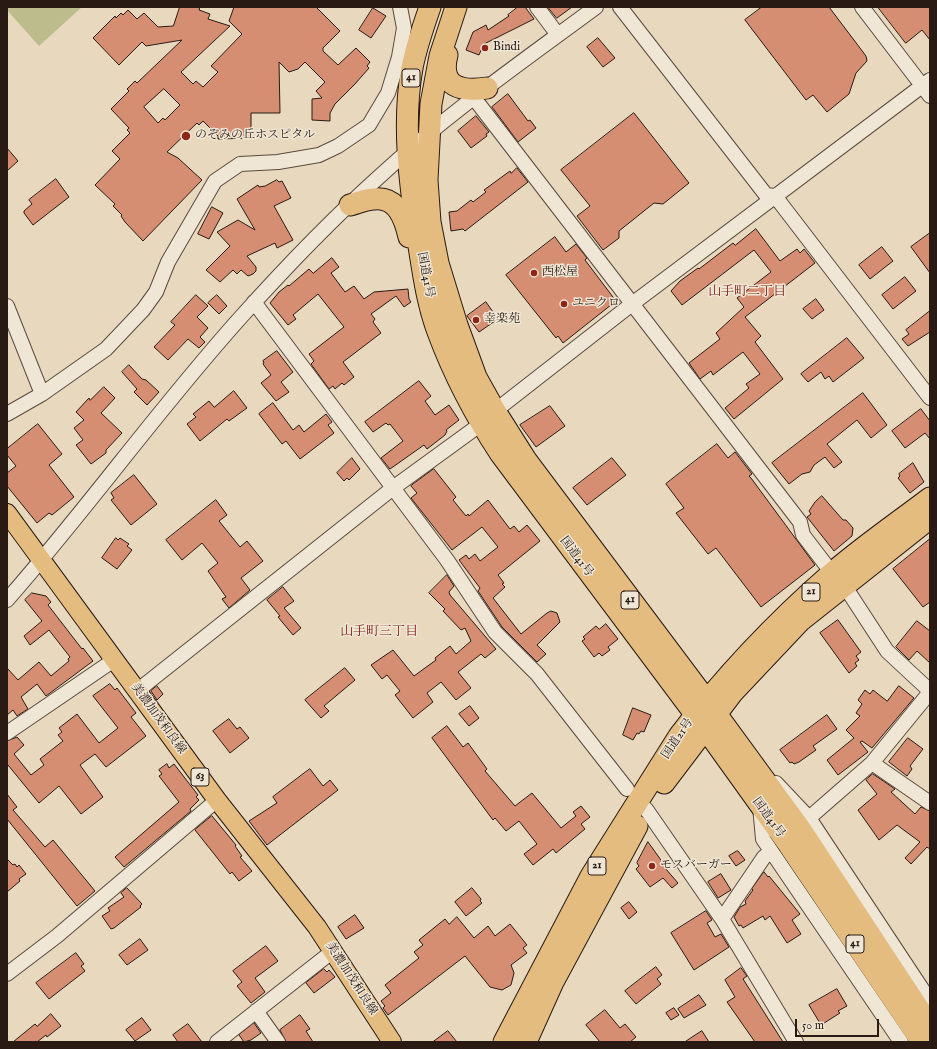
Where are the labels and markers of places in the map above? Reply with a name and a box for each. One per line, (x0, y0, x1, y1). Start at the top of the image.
place label: Bindi (493, 41, 520, 55)
marker: Bindi (480, 43, 490, 53)
place label: のぞみの丘ホスピタル (195, 129, 315, 143)
marker: のぞみの丘ホスピタル (180, 130, 192, 142)
place label: 西松屋 (542, 266, 578, 280)
marker: 西松屋 (529, 268, 539, 278)
place label: ユニクロ (572, 297, 620, 311)
marker: ユニクロ (559, 299, 569, 309)
place label: 幸楽苑 (484, 313, 520, 327)
marker: 幸楽苑 (471, 315, 481, 325)
place label: モスバーガー (660, 859, 732, 873)
marker: モスバーガー (647, 861, 657, 871)

